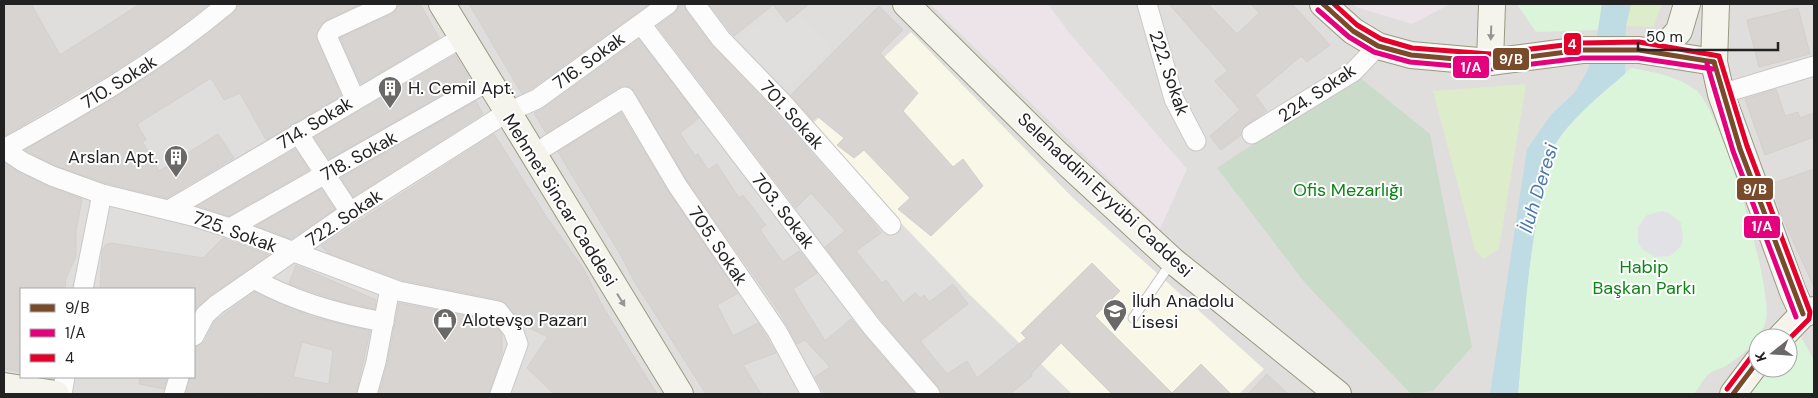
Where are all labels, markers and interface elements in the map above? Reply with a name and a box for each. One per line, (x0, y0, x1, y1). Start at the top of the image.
scale bar (1638, 20, 1778, 52)
one-way arrow (1487, 25, 1495, 41)
street label: 716. Sokak (548, 27, 630, 95)
street label: 222. Sokak (1143, 27, 1195, 119)
text: 50 m (1646, 27, 1683, 47)
line badge: 4 (1563, 32, 1582, 56)
text: 4 (1567, 35, 1577, 53)
line badge: 9/B (1492, 47, 1530, 71)
street label: 710. Sokak (77, 50, 161, 114)
text: 9/B (1499, 50, 1523, 68)
line badge: 1/A (1452, 55, 1490, 79)
street label: 224. Sokak (1274, 58, 1360, 128)
text: 1/A (1461, 58, 1482, 76)
building icon: H. Cemil Apt. (377, 75, 403, 109)
place label: H. Cemil Apt. (408, 76, 514, 100)
street label: 701. Sokak (755, 76, 829, 154)
street label: 714. Sokak (273, 91, 357, 155)
street label: Selehaddini Eyyübi Caddesi (1012, 107, 1198, 283)
street label: Mehmet Sincar Caddesi (497, 109, 623, 291)
street label: 718. Sokak (317, 125, 401, 187)
water label: İluh Deresi (1513, 140, 1564, 236)
building icon: Arslan Apt. (163, 144, 189, 178)
place label: Arslan Apt. (68, 145, 158, 169)
street label: 703. Sokak (746, 168, 820, 254)
line badge: 9/B (1736, 177, 1774, 201)
park label: Ofis Mezarlığı (1293, 178, 1403, 202)
text: 9/B (1743, 180, 1767, 198)
street label: 722. Sokak (301, 184, 387, 252)
street label: 705. Sokak (683, 202, 753, 290)
street label: 725. Sokak (190, 206, 280, 258)
line badge: 1/A (1743, 215, 1781, 239)
text: 1/A (1752, 217, 1773, 235)
park label: Habip Başkan Parkı (1592, 255, 1696, 300)
legend (20, 288, 195, 378)
place label: İluh Anadolu Lisesi (1132, 289, 1234, 334)
one-way arrow (617, 293, 626, 306)
text: 9/B (65, 298, 89, 318)
school or university icon: İluh Anadolu Lisesi (1102, 298, 1128, 332)
shop icon: Alotevşo Pazarı (432, 307, 458, 341)
place label: Alotevşo Pazarı (462, 308, 587, 332)
text: 1/A (65, 323, 86, 343)
north arrow (1748, 328, 1798, 378)
text: 4 (65, 348, 74, 368)
text: K (1751, 350, 1771, 364)

